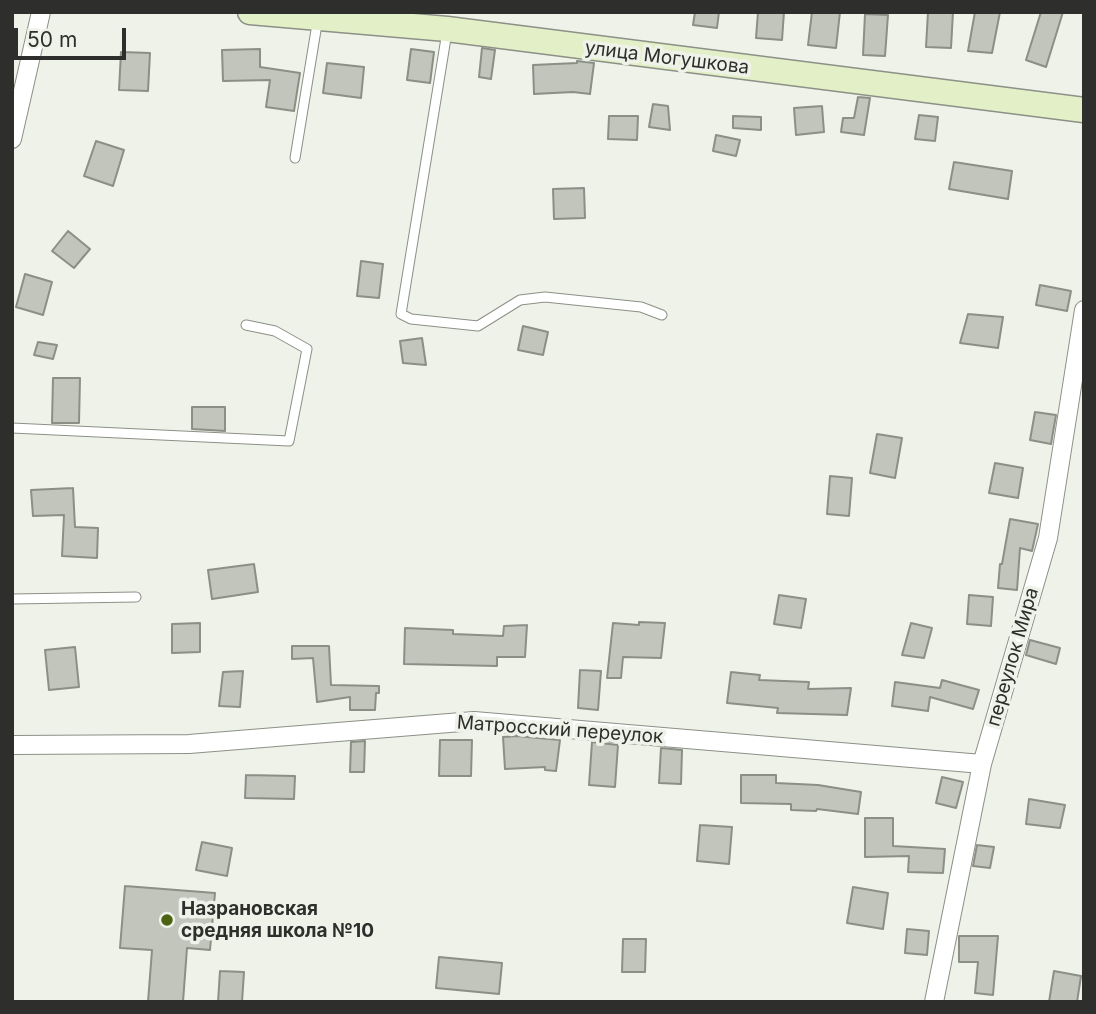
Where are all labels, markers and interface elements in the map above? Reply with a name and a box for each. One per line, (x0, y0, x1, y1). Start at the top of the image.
scale bar (18, 14, 130, 58)
text: 50 m (27, 27, 77, 52)
street label: улица Могушкова (584, 37, 750, 79)
street label: переулок Мира (982, 585, 1044, 729)
street label: Матросский переулок (456, 711, 664, 749)
place label: Назрановская средняя школа №10 (181, 898, 374, 942)
marker: Назрановская средняя школа №10 (159, 912, 175, 928)

